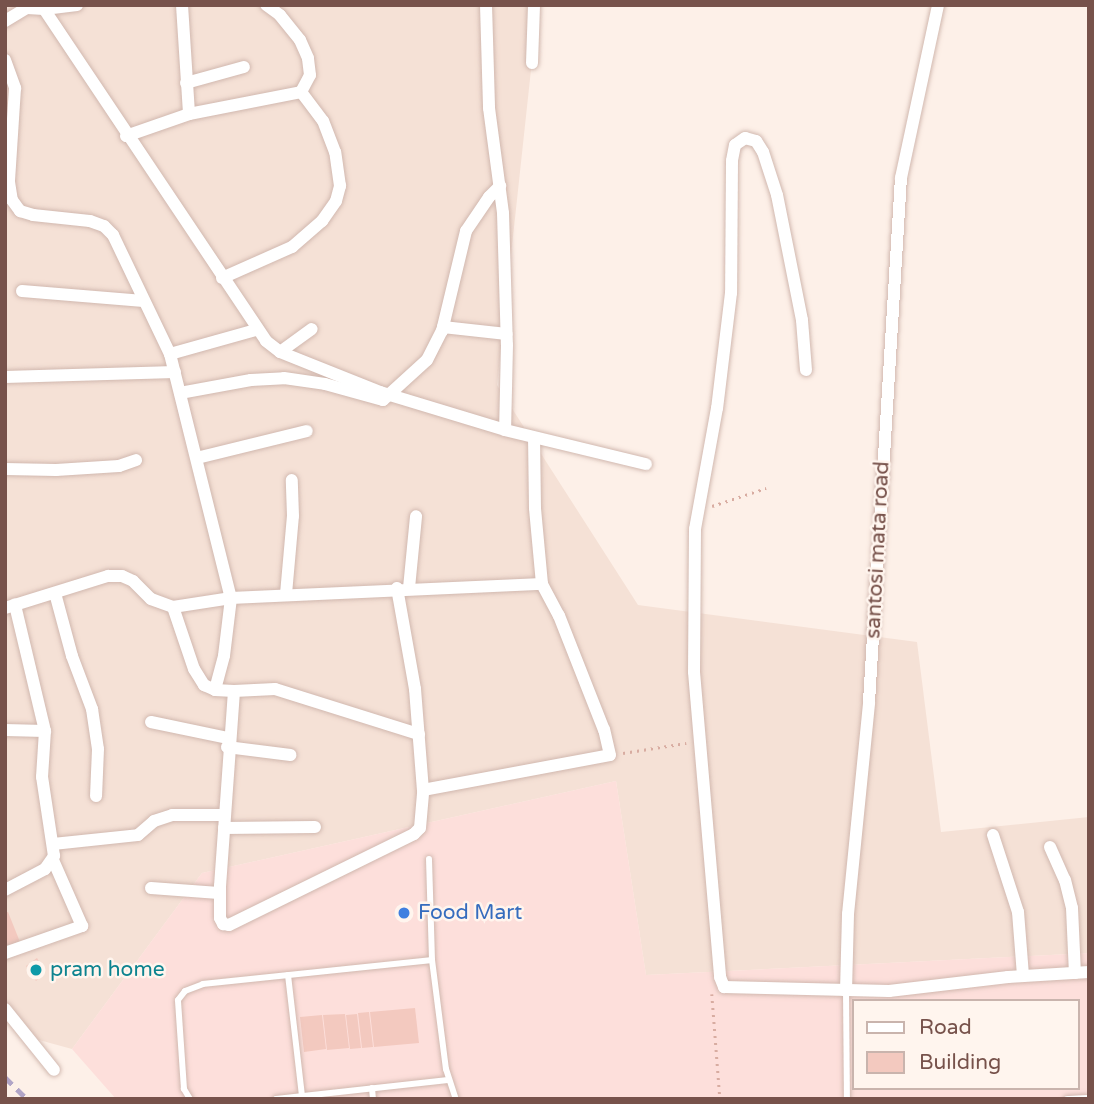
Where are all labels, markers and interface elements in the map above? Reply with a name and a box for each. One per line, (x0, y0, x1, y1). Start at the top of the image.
street label: santosi mata road (861, 461, 895, 639)
place label: Food Mart (418, 900, 522, 926)
marker: Food Mart (396, 905, 412, 921)
place label: pram home (50, 957, 165, 983)
marker: pram home (28, 962, 44, 978)
legend (852, 999, 1080, 1090)
text: Road (919, 1015, 972, 1040)
text: Building (919, 1050, 1001, 1075)

